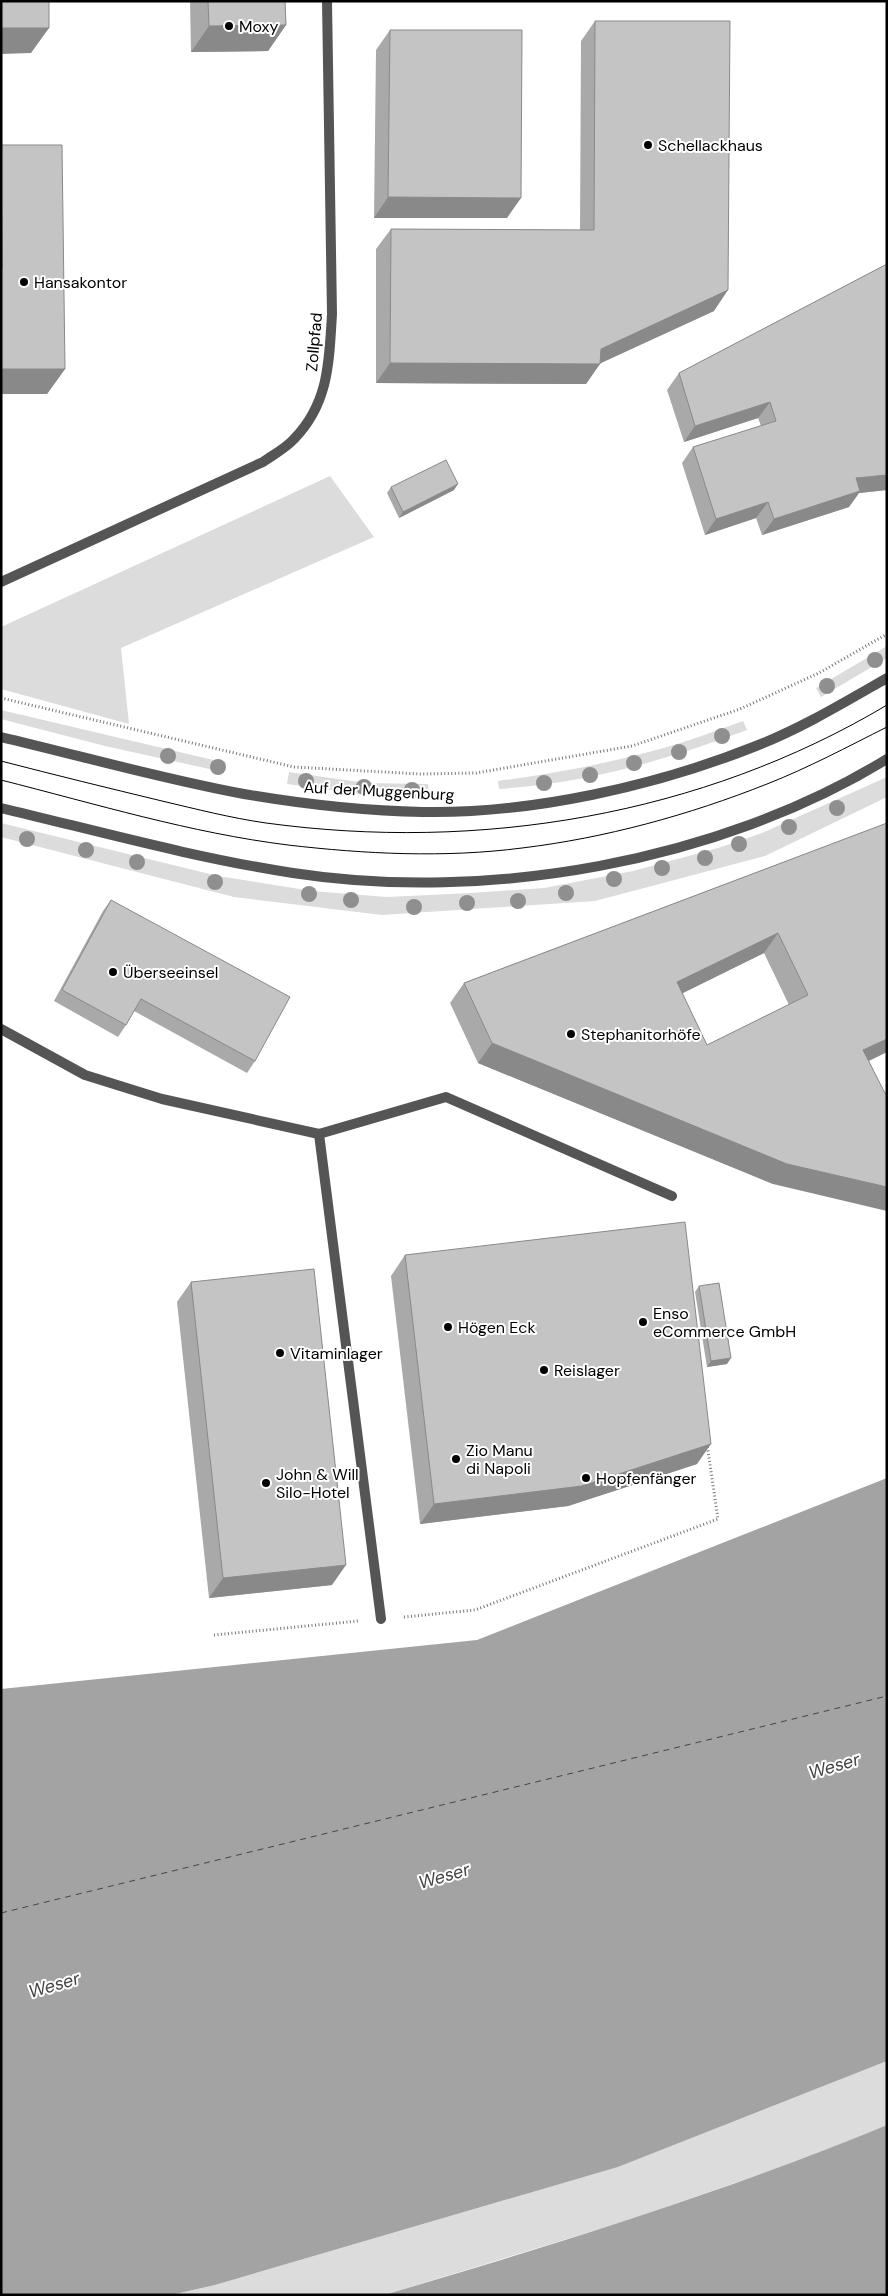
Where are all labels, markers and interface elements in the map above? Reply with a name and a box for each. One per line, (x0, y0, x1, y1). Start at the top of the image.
place label: Moxy (239, 16, 279, 37)
marker: Moxy (223, 20, 235, 32)
place label: Schellackhaus (658, 135, 763, 156)
marker: Schellackhaus (642, 139, 654, 151)
place label: Hansakontor (34, 272, 127, 293)
marker: Hansakontor (18, 276, 30, 288)
street label: Zollpfad (301, 312, 327, 372)
street label: Auf der Muggenburg (303, 777, 455, 805)
place label: Überseeinsel (123, 962, 218, 983)
marker: Überseeinsel (107, 966, 119, 978)
place label: Stephanitorhöfe (581, 1024, 701, 1045)
marker: Stephanitorhöfe (565, 1028, 577, 1040)
place label: Enso eCommerce GmbH (653, 1303, 796, 1342)
marker: Enso eCommerce GmbH (637, 1316, 649, 1328)
place label: Högen Eck (458, 1317, 535, 1338)
marker: Högen Eck (442, 1321, 454, 1333)
place label: Vitaminlager (290, 1343, 383, 1364)
marker: Vitaminlager (274, 1347, 286, 1359)
place label: Reislager (554, 1360, 620, 1381)
marker: Reislager (538, 1364, 550, 1376)
place label: Zio Manu di Napoli (466, 1440, 533, 1479)
marker: Zio Manu di Napoli (450, 1453, 462, 1465)
place label: John & Will Silo-Hotel (276, 1464, 359, 1503)
place label: Hopfenfänger (596, 1468, 696, 1489)
marker: Hopfenfänger (580, 1472, 592, 1484)
marker: John & Will Silo-Hotel (260, 1477, 272, 1489)
water label: Weser (805, 1747, 864, 1785)
water label: Weser (415, 1857, 474, 1895)
water label: Weser (25, 1966, 84, 2004)

